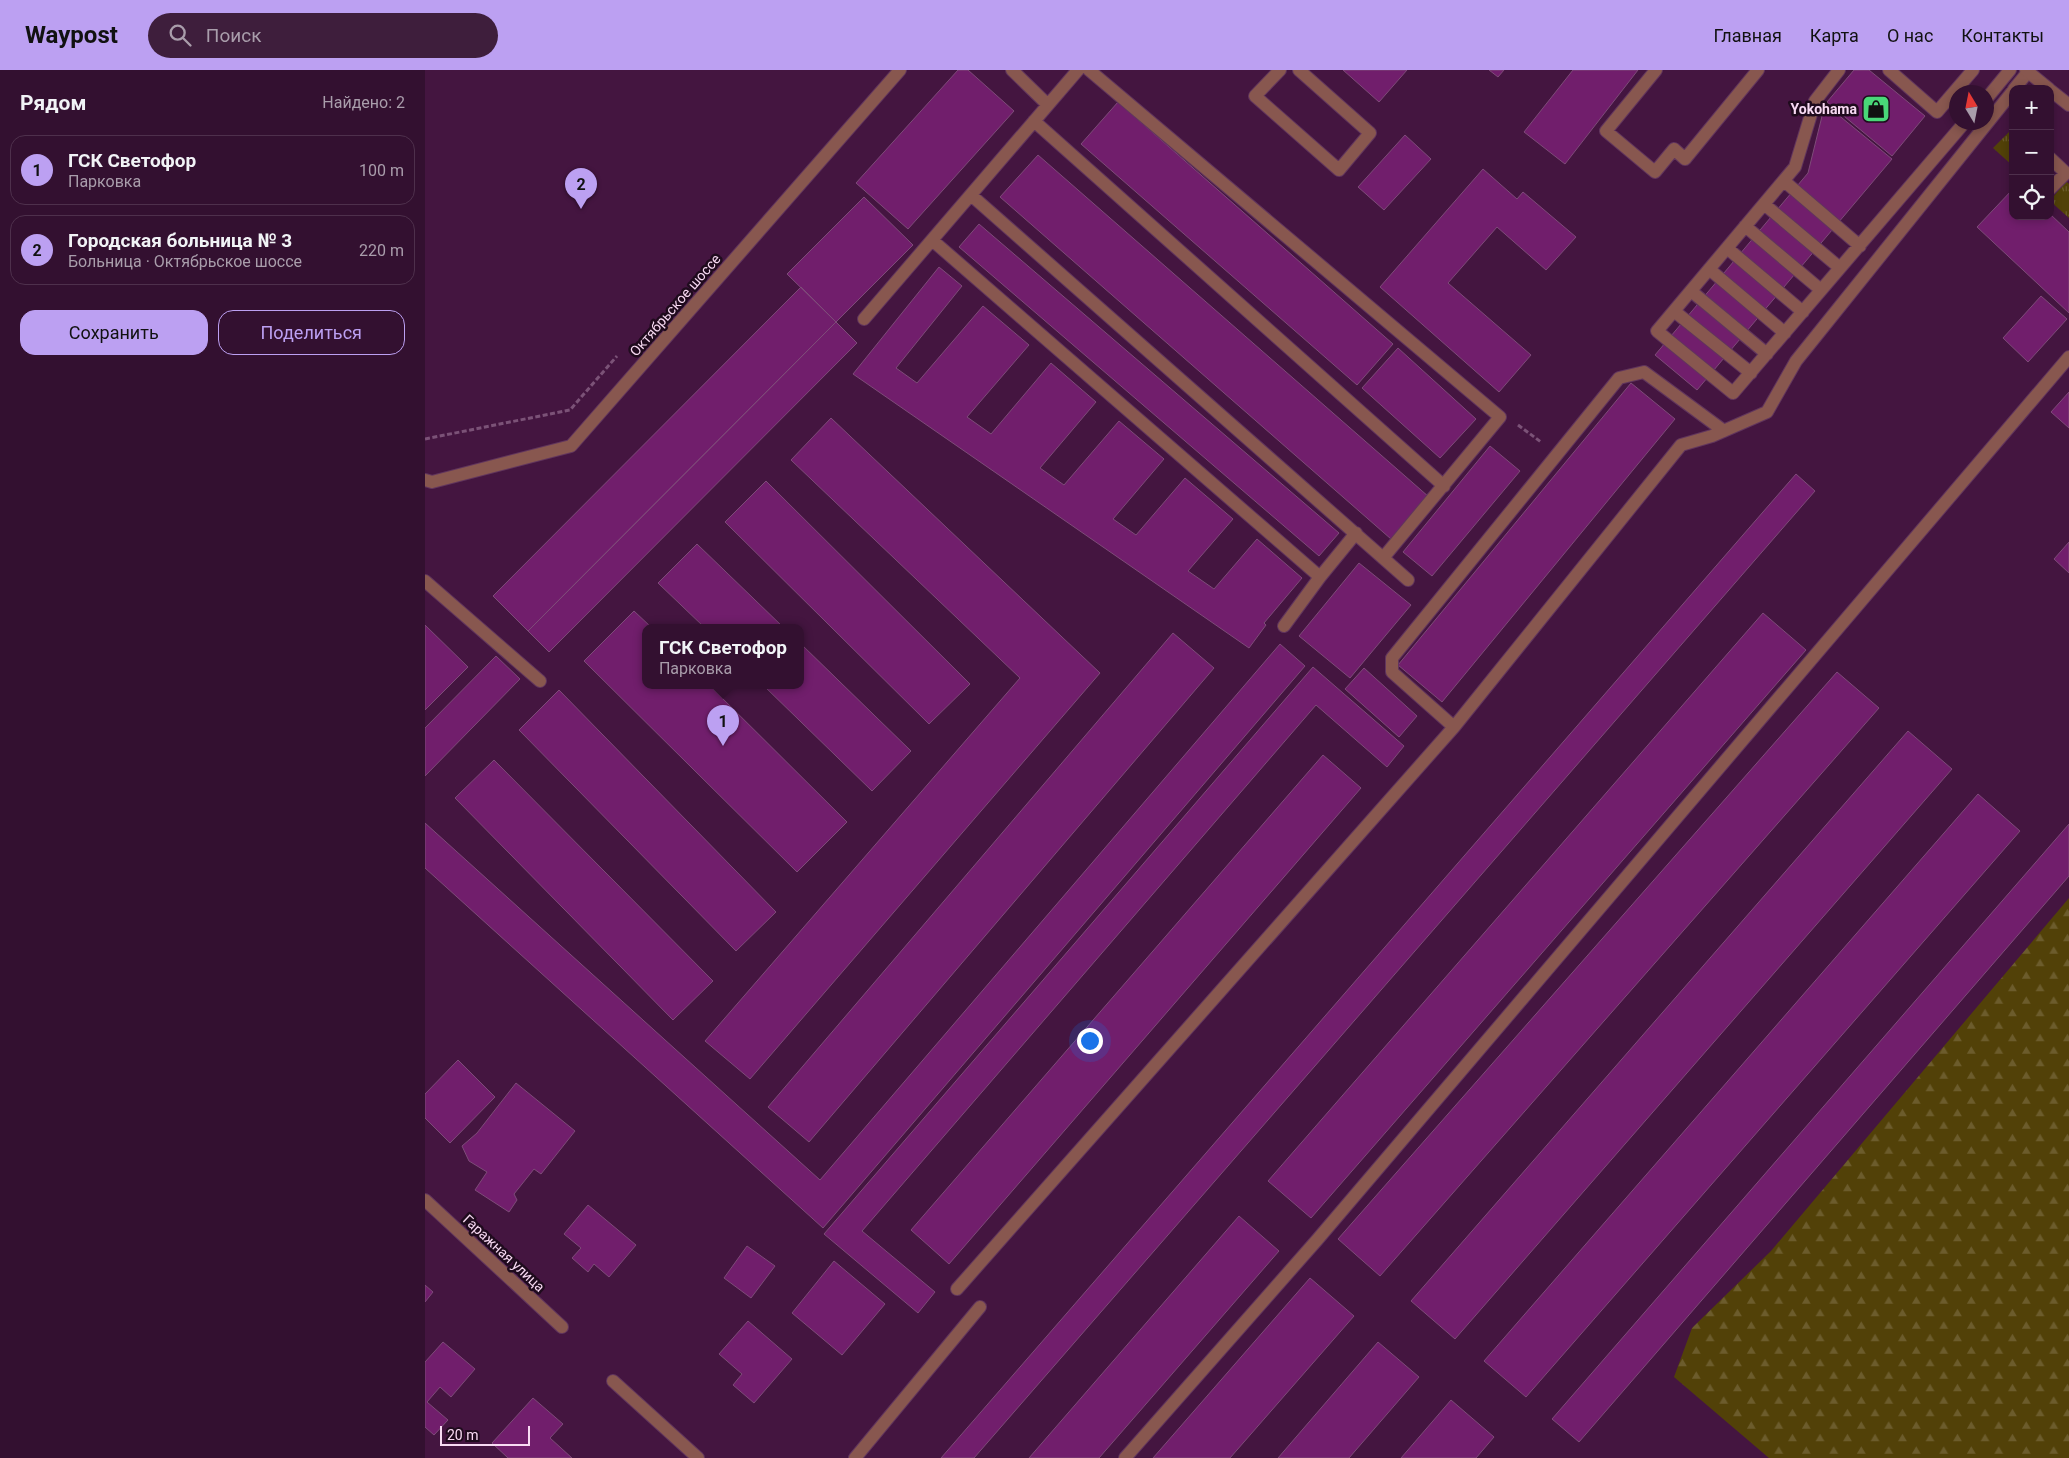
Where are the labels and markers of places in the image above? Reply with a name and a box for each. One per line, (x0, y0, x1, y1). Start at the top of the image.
shop icon: Yokohama (1861, 94, 1891, 124)
place label: Yokohama (1791, 101, 1857, 117)
pin: 2 (565, 168, 597, 209)
pin: 1 (707, 705, 739, 746)

